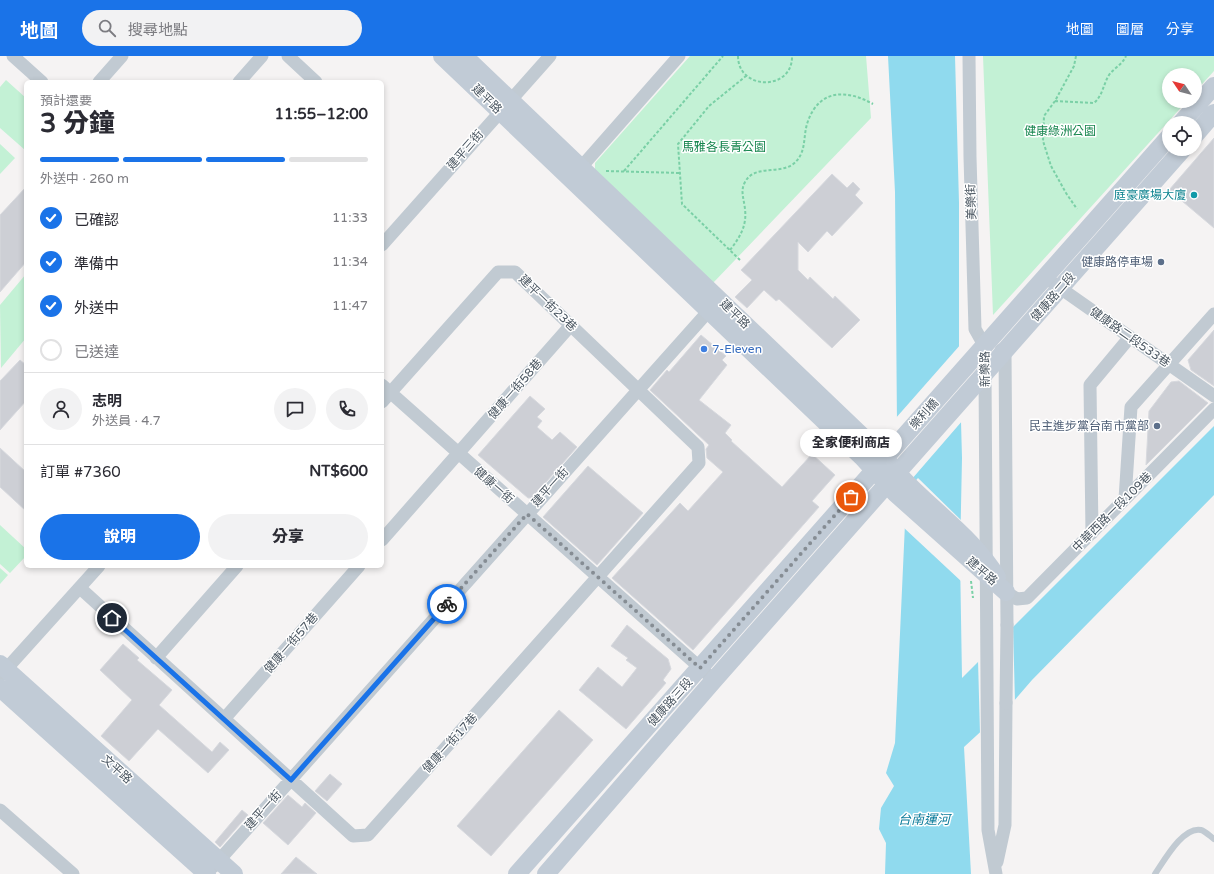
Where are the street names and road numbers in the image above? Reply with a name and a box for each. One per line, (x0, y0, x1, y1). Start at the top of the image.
street label: 建平路 (469, 81, 505, 117)
street label: 建平三街 (444, 127, 486, 173)
street label: 美樂街 (963, 184, 979, 220)
street label: 健康路二段 (1028, 270, 1078, 324)
street label: 建平一街23巷 (516, 272, 580, 334)
street label: 建平路 (717, 296, 753, 332)
street label: 健康路二段533巷 (1087, 304, 1173, 370)
street label: 新樂路 (978, 351, 992, 387)
street label: 健康一街58巷 (485, 356, 545, 422)
street label: 樂利橋 (907, 396, 941, 432)
street label: 健康一街 (471, 464, 517, 506)
street label: 建平一街 (529, 464, 571, 510)
street label: 中華西路一段109巷 (1069, 469, 1155, 555)
street label: 建平路 (964, 554, 1000, 588)
street label: 健康一街57巷 (261, 610, 321, 676)
street label: 健康路三段 (645, 675, 695, 729)
street label: 健康一街17巷 (420, 710, 480, 776)
street label: 文平路 (99, 752, 135, 786)
street label: 建平一街 (242, 787, 284, 833)

